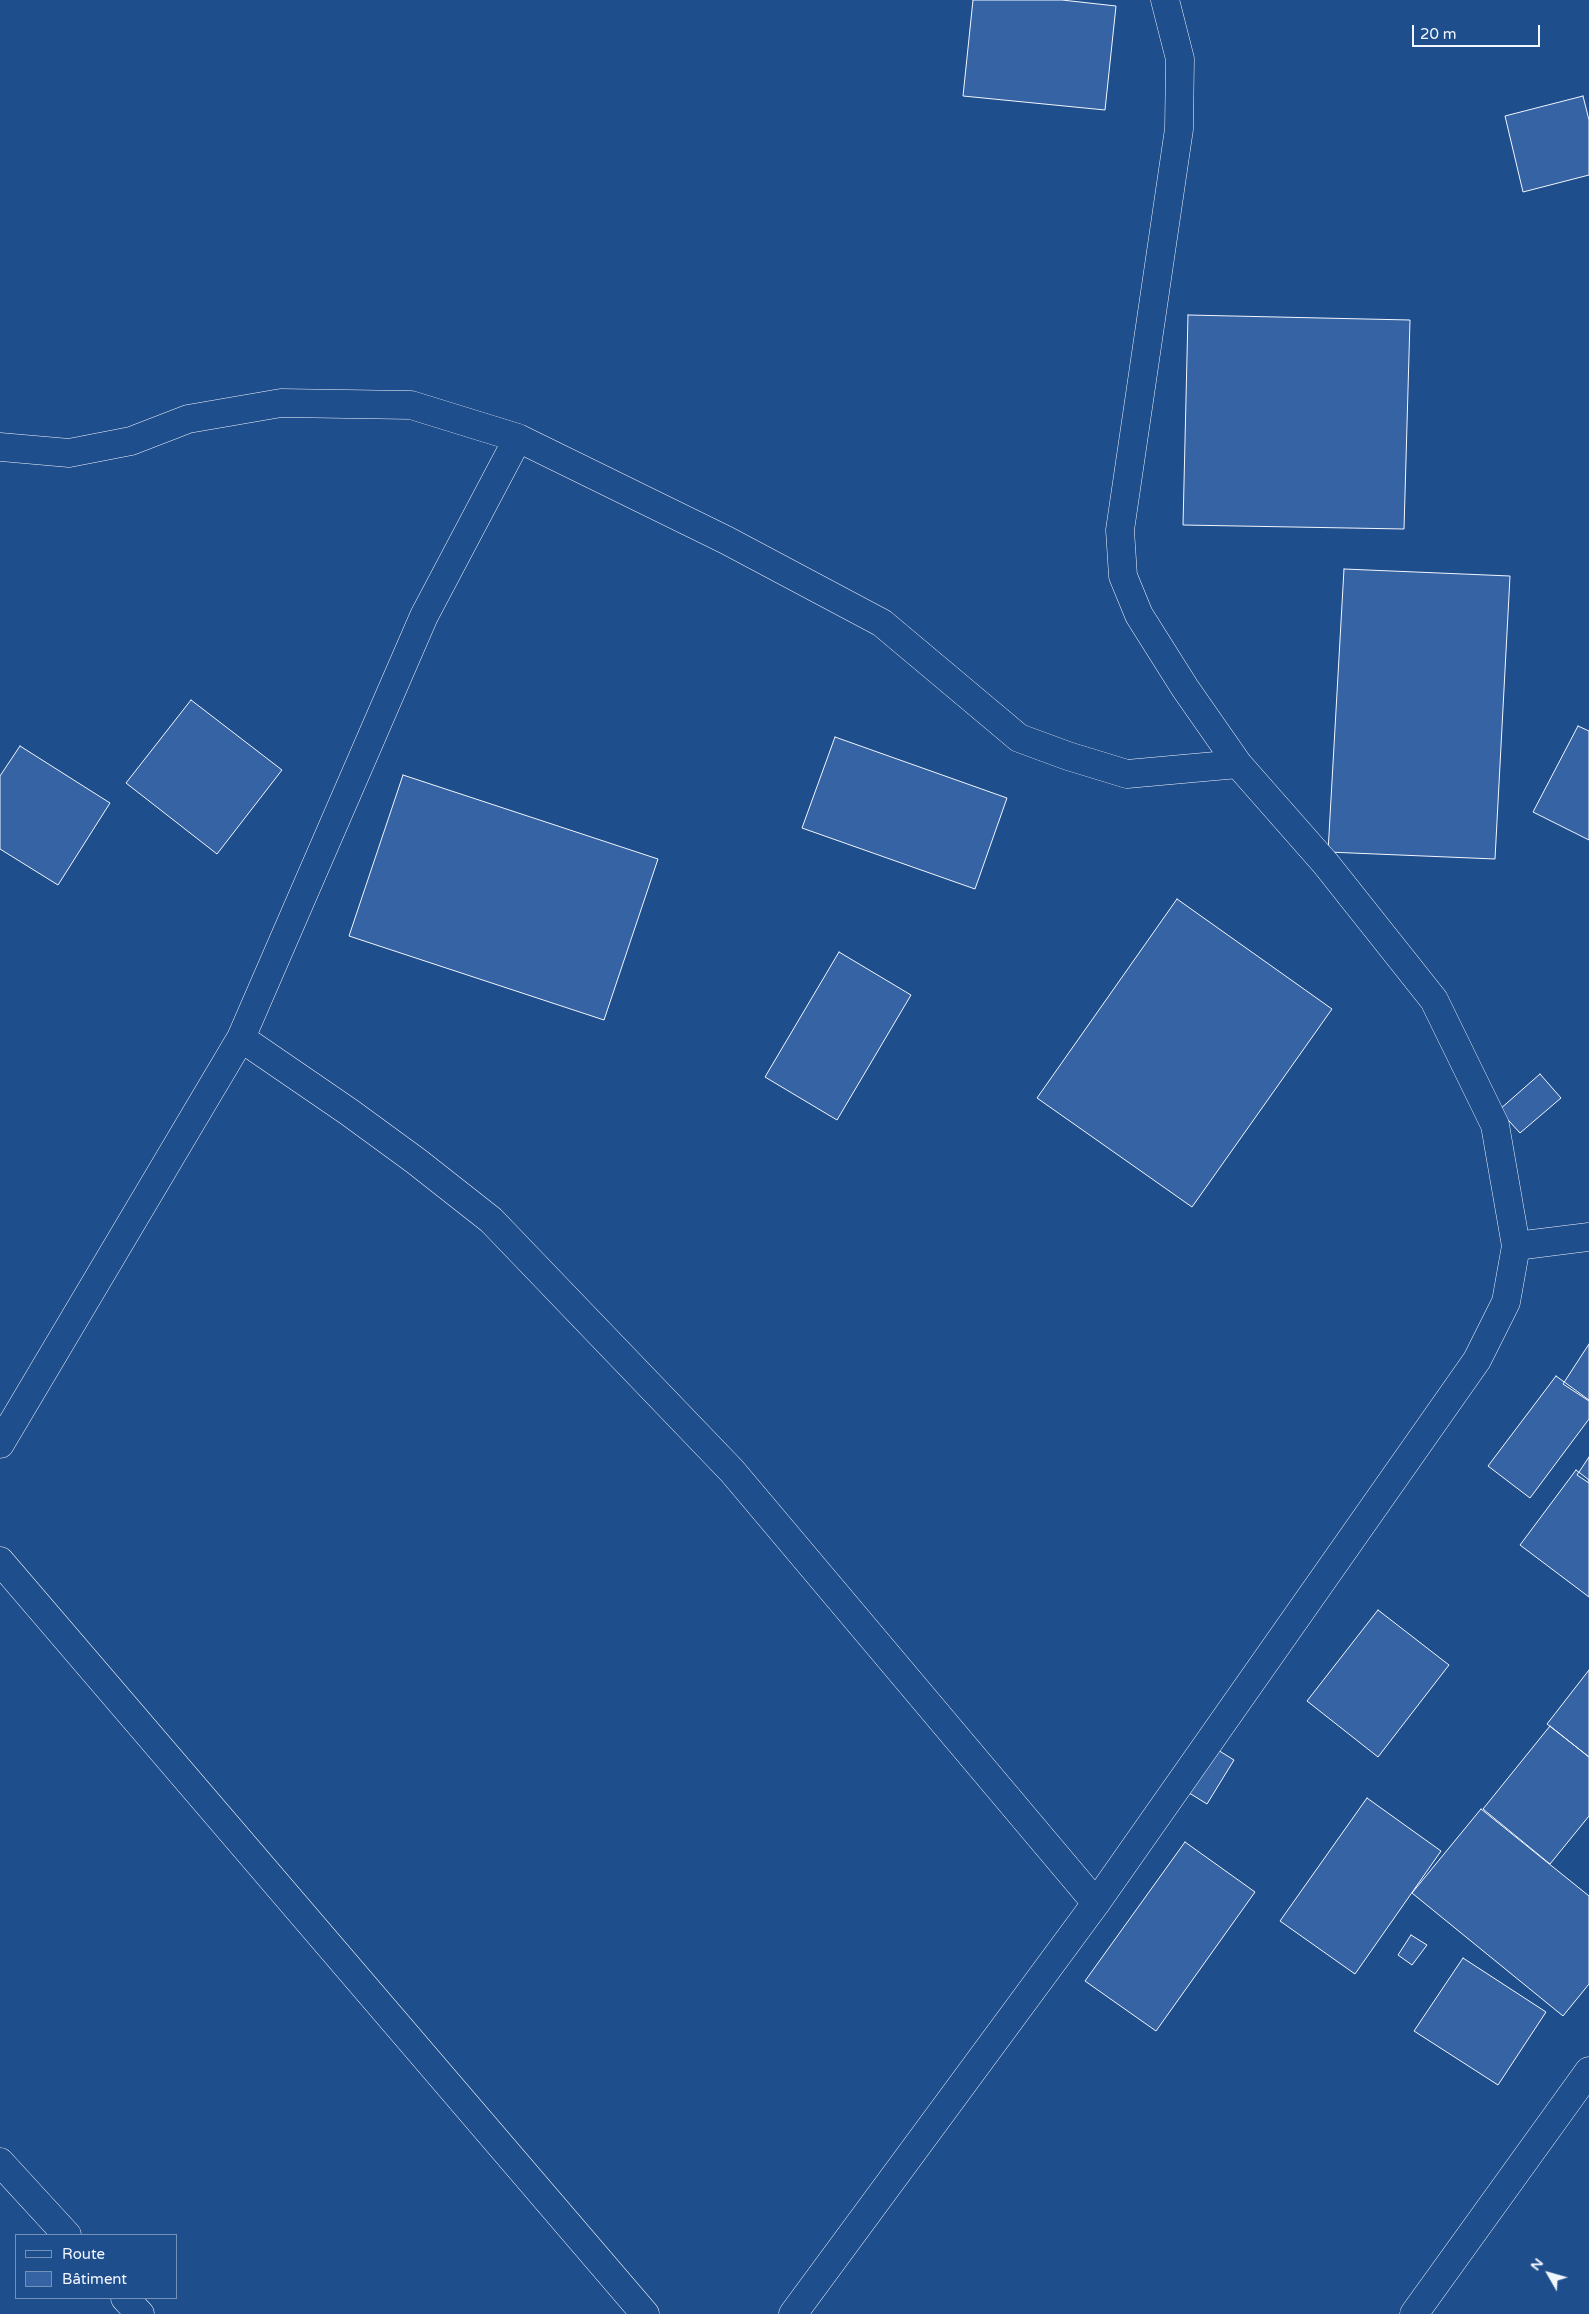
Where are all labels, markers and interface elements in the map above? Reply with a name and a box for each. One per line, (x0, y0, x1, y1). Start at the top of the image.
scale bar (1414, 15, 1542, 47)
text: 20 m (1420, 25, 1457, 43)
legend (15, 2234, 178, 2299)
text: Route (62, 2245, 105, 2263)
north arrow (1524, 2249, 1574, 2299)
text: N (1527, 2255, 1547, 2274)
text: Bâtiment (62, 2270, 127, 2288)

